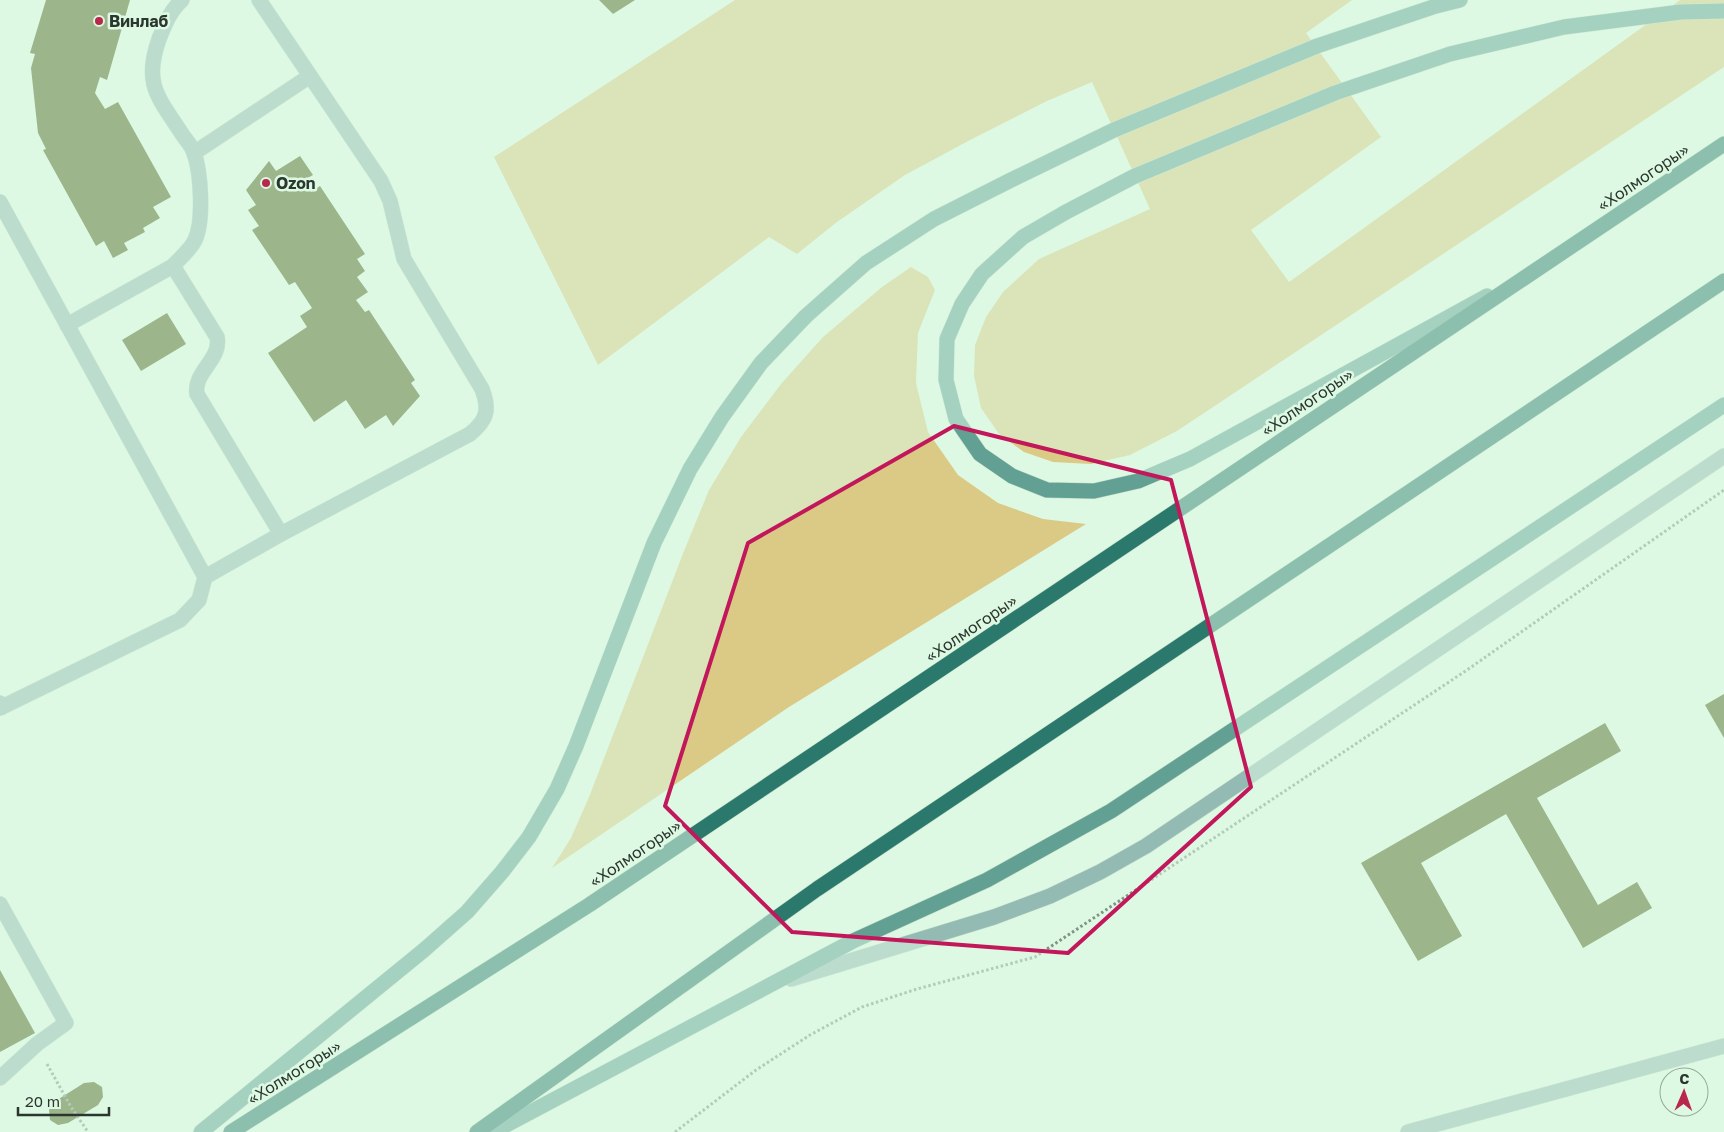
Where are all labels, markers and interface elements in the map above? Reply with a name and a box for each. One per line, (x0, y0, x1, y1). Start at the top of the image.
place label: Винлаб (109, 11, 169, 31)
marker: Винлаб (93, 15, 105, 27)
street label: «Холмогоры» (1593, 139, 1693, 215)
place label: Ozon (276, 173, 316, 193)
marker: Ozon (260, 177, 272, 189)
street label: «Холмогоры» (1257, 364, 1357, 440)
street label: «Холмогоры» (921, 590, 1021, 666)
street label: «Холмогоры» (585, 815, 685, 891)
street label: «Холмогоры» (244, 1035, 344, 1109)
north arrow (1659, 1067, 1709, 1117)
text: С (1679, 1070, 1690, 1087)
scale bar (18, 1084, 109, 1116)
text: 20 m (25, 1092, 60, 1110)

